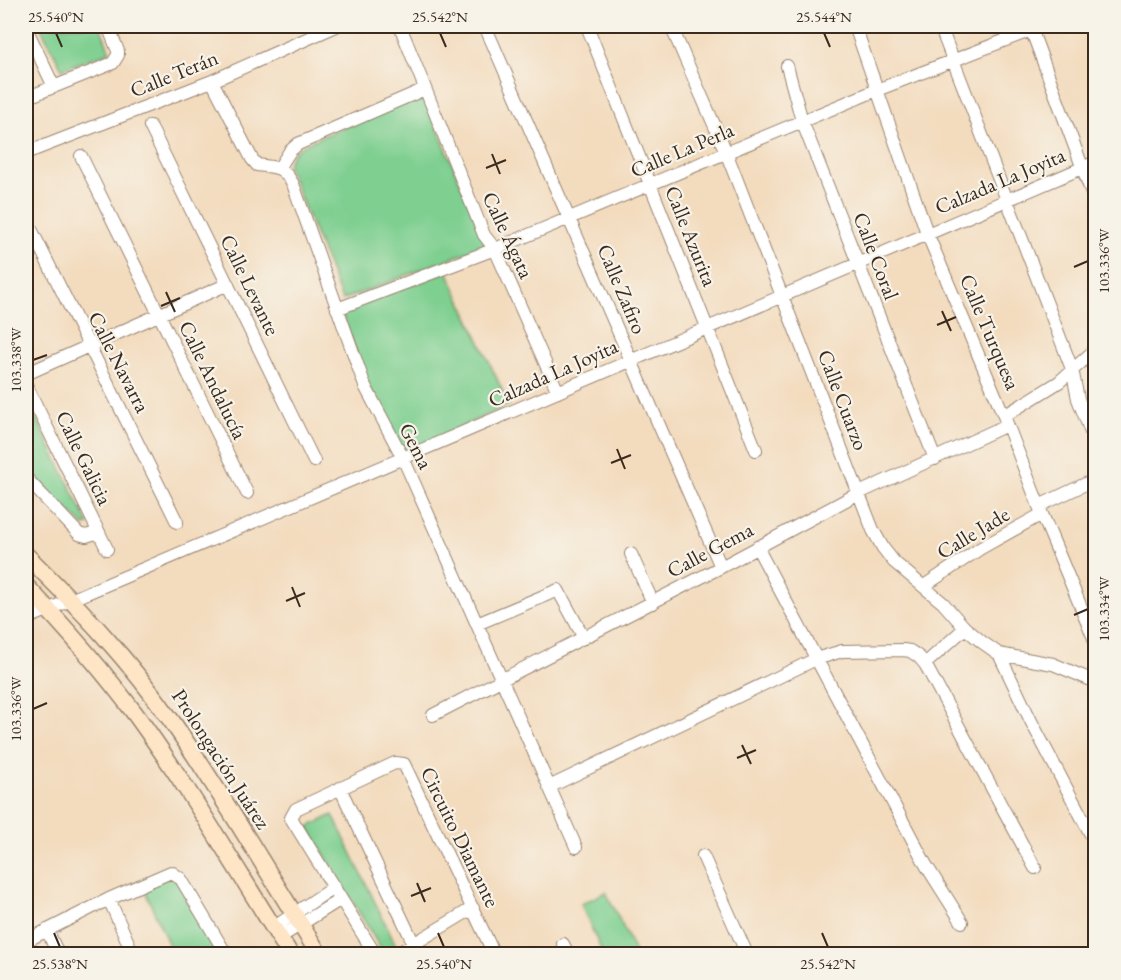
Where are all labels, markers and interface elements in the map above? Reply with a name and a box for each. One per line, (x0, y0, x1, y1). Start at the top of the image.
text: 25.540°N (28, 7, 84, 26)
text: 25.542°N (412, 7, 468, 26)
text: 25.544°N (796, 7, 852, 26)
street label: Calle Terán (126, 44, 222, 103)
street label: Calle La Perla (626, 115, 738, 183)
street label: Calzada La Joyita (931, 141, 1070, 220)
street label: Calle Azurita (659, 182, 724, 291)
street label: Calle Ágata (477, 187, 541, 283)
street label: Calle Coral (847, 208, 905, 303)
text: 103.336°W (1094, 228, 1113, 293)
street label: Calle Levante (214, 230, 287, 340)
street label: Calle Zafiro (591, 240, 653, 338)
street label: Calle Turquesa (954, 270, 1027, 394)
street label: Calle Navarra (82, 307, 157, 417)
street label: Calle Andalucía (173, 316, 254, 444)
text: 103.338°W (6, 327, 25, 392)
street label: Calzada La Joyita (484, 332, 622, 413)
street label: Calle Cuarzo (812, 346, 875, 454)
street label: Calle Galicia (50, 406, 119, 510)
street label: Gema (393, 418, 440, 474)
street label: Calle Jade (931, 500, 1014, 565)
street label: Calle Gema (662, 515, 758, 584)
text: 103.334°W (1094, 576, 1113, 641)
text: 103.336°W (6, 676, 25, 741)
street label: Prolongación Juárez (166, 684, 277, 834)
street label: Circuito Diamante (415, 762, 506, 911)
text: 25.538°N (32, 954, 88, 973)
text: 25.540°N (416, 954, 472, 973)
text: 25.542°N (800, 954, 856, 973)

